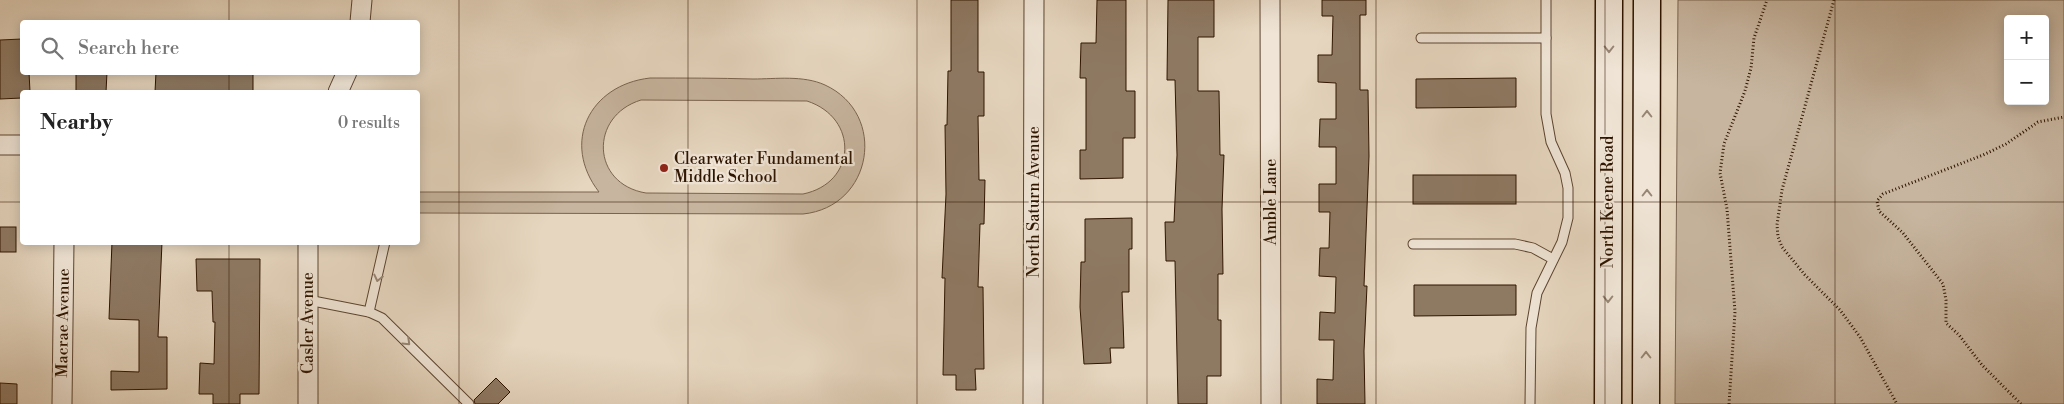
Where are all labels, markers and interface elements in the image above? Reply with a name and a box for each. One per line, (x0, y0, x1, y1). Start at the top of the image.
map controls (2004, 15, 2049, 105)
button: + (2004, 15, 2049, 60)
search box (20, 20, 420, 75)
icon: search (38, 34, 66, 62)
text: Search here (78, 36, 179, 60)
one-way arrow (1603, 45, 1614, 53)
button: − (2004, 60, 2049, 105)
text: Nearby (40, 110, 113, 136)
one-way arrow (1642, 110, 1652, 118)
text: 0 results (338, 113, 400, 133)
street label: North Saturn Avenue (1024, 126, 1044, 278)
street label: North Keene Road (1598, 136, 1618, 268)
place label: Clearwater Fundamental Middle School (674, 149, 853, 187)
street label: Amble Lane (1261, 159, 1281, 246)
marker: Clearwater Fundamental Middle School (658, 162, 670, 174)
one-way arrow (1642, 189, 1652, 196)
street label: Macrae Avenue (52, 268, 74, 378)
street label: Casler Avenue (298, 272, 318, 374)
one-way arrow (373, 273, 384, 282)
one-way arrow (1603, 295, 1613, 303)
one-way arrow (401, 336, 410, 345)
one-way arrow (1641, 351, 1651, 359)

